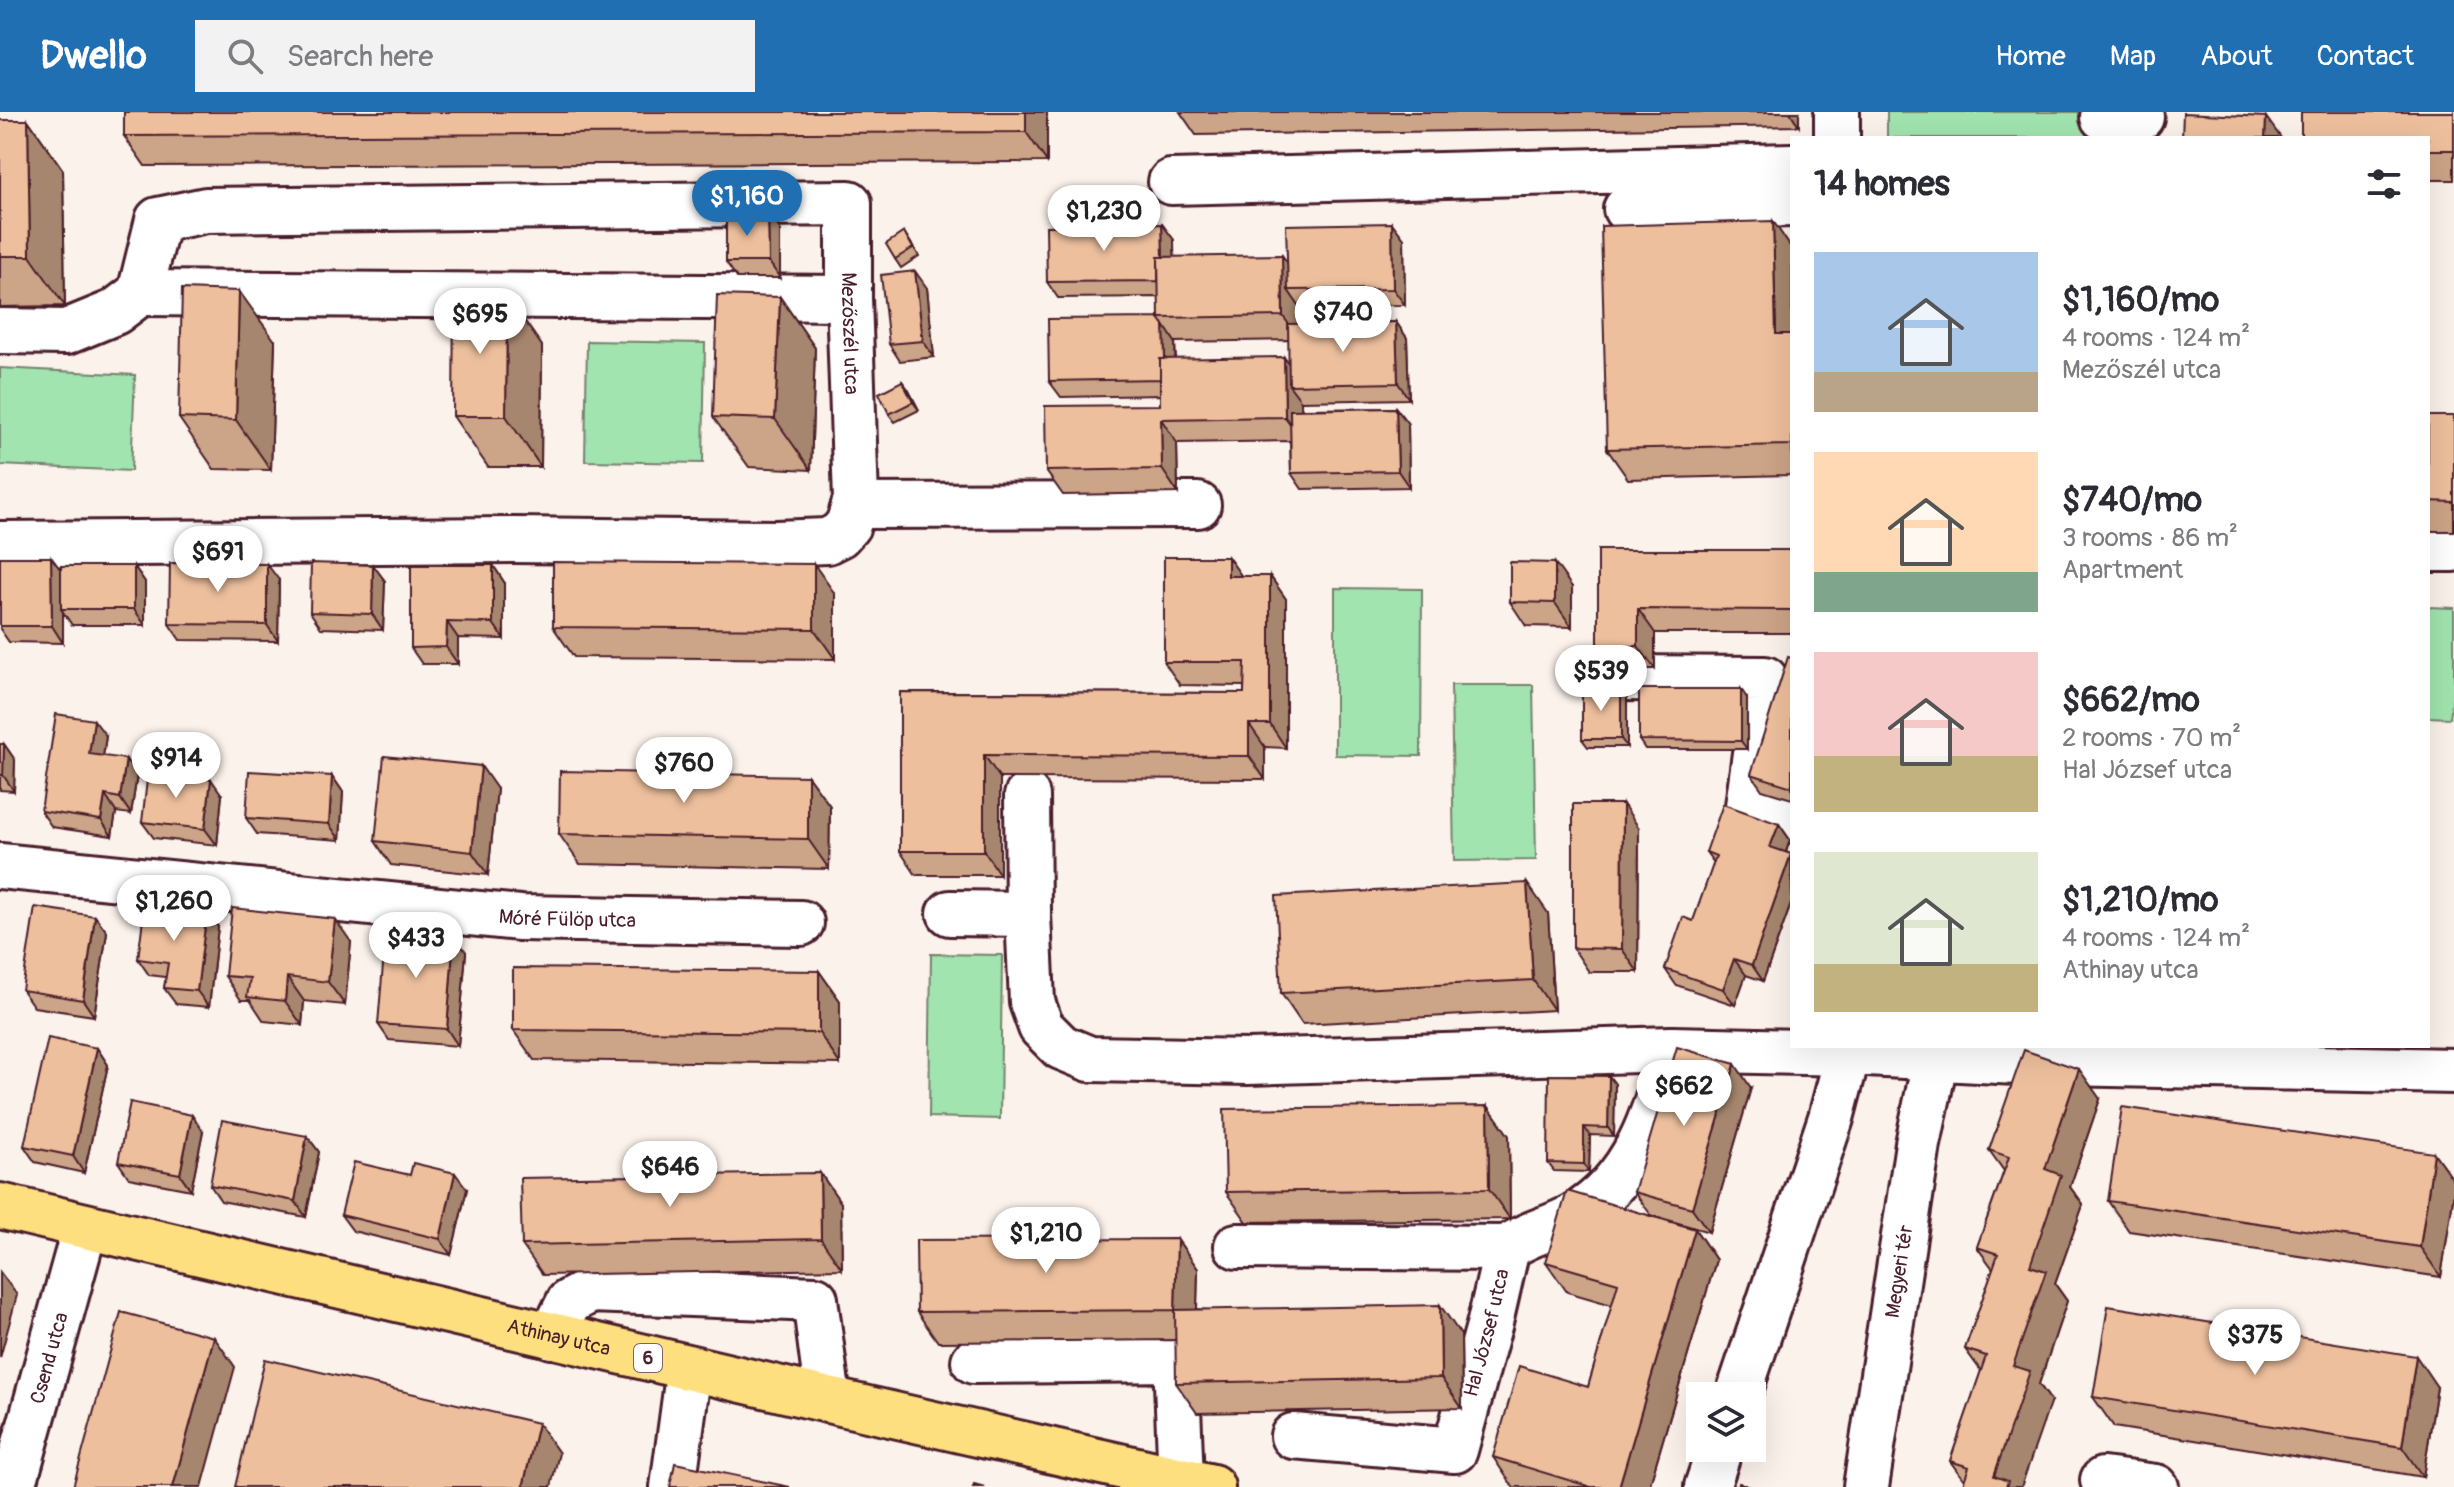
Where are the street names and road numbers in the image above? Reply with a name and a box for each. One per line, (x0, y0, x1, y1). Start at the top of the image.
street label: Mezőszél utca (836, 272, 864, 395)
street label: Móré Fülöp utca (498, 904, 636, 933)
street label: Megyeri tér (1880, 1223, 1919, 1320)
street label: Hal József utca (1458, 1267, 1515, 1399)
street label: Csend utca (25, 1309, 74, 1407)
street label: Athinay utca (505, 1313, 613, 1362)
road number: 6 (634, 1344, 662, 1372)

